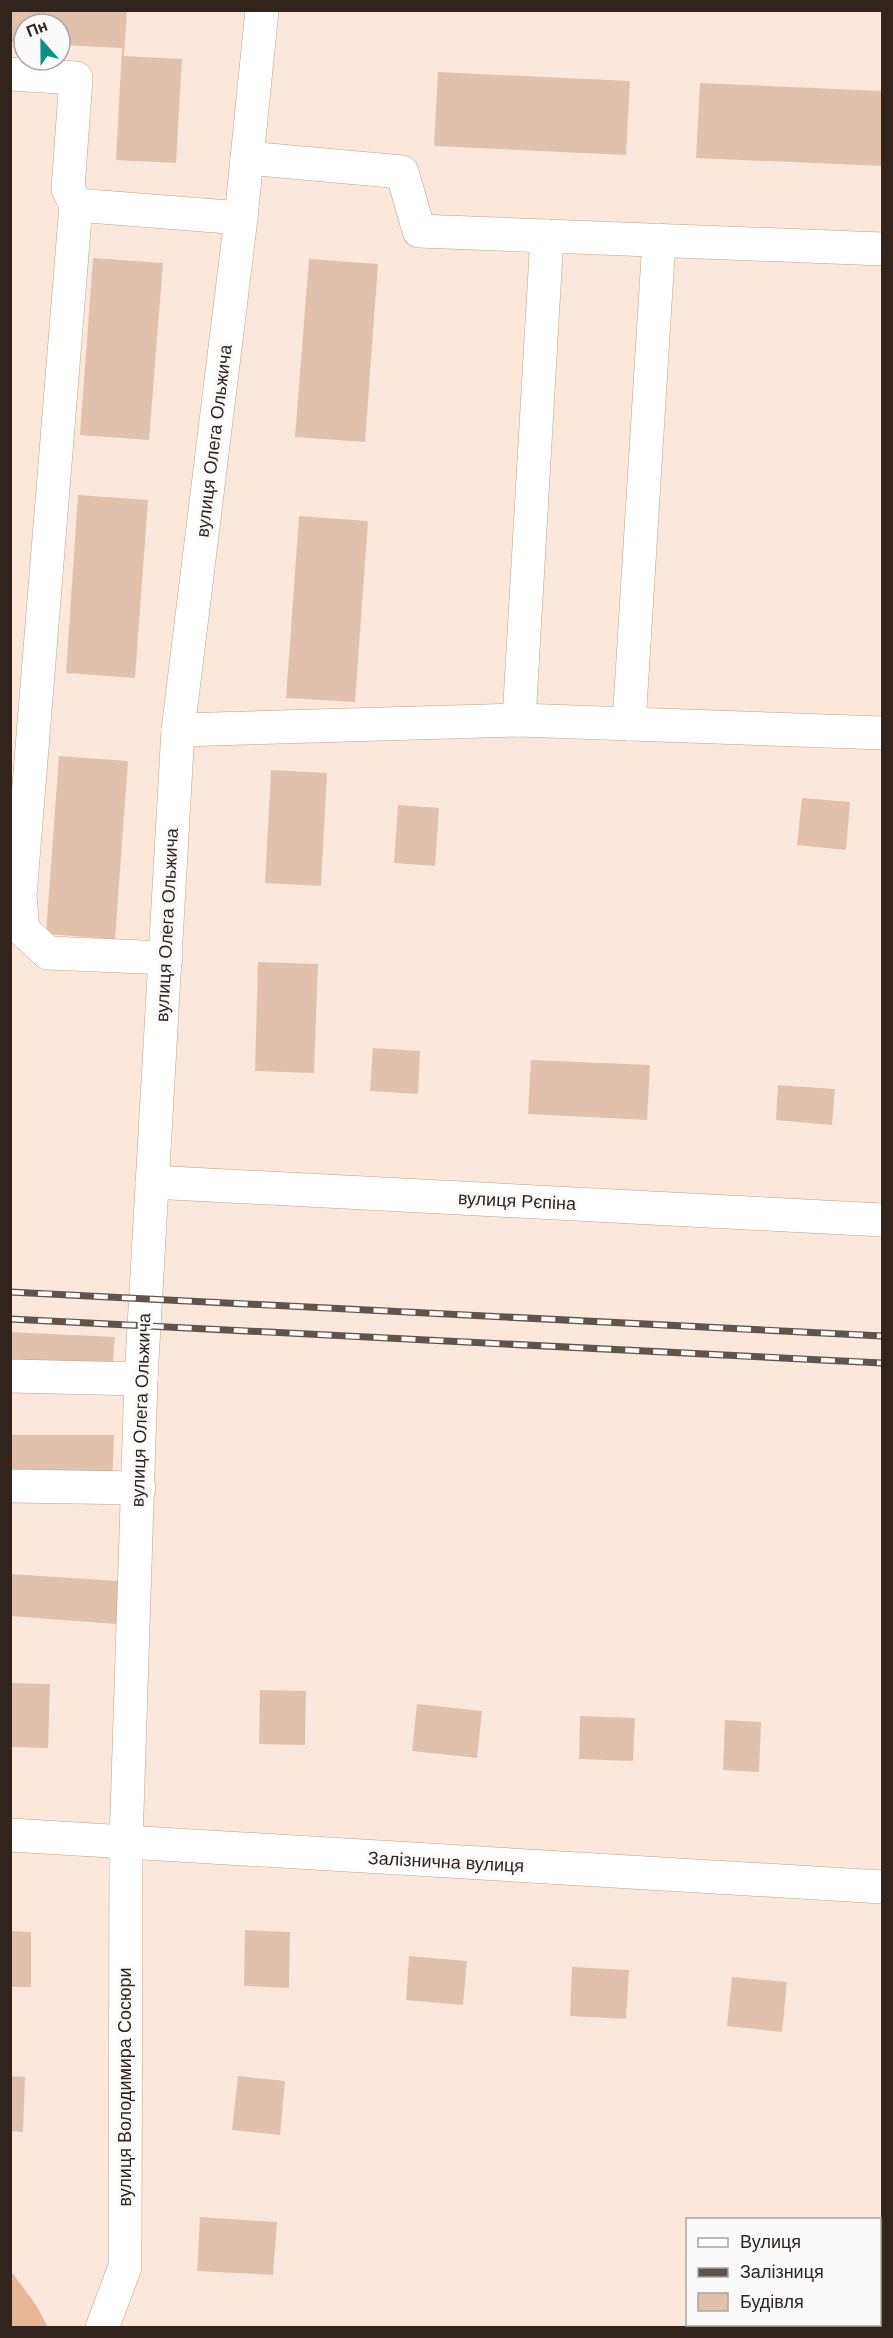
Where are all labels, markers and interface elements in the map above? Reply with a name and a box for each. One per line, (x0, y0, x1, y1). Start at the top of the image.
north arrow (12, 12, 72, 72)
text: Пн (24, 17, 50, 40)
street label: вулиця Олега Ольжича (192, 343, 236, 539)
street label: вулиця Олега Ольжича (152, 827, 182, 1022)
street label: вулиця Рєпіна (457, 1188, 578, 1214)
street label: вулиця Олега Ольжича (128, 1312, 154, 1507)
street label: Залізнична вулиця (367, 1848, 525, 1876)
street label: вулиця Володимира Сосюри (115, 1968, 135, 2206)
legend (686, 2218, 881, 2326)
text: Вулиця (740, 2232, 801, 2252)
text: Залізниця (740, 2262, 824, 2282)
text: Будівля (740, 2292, 804, 2312)

